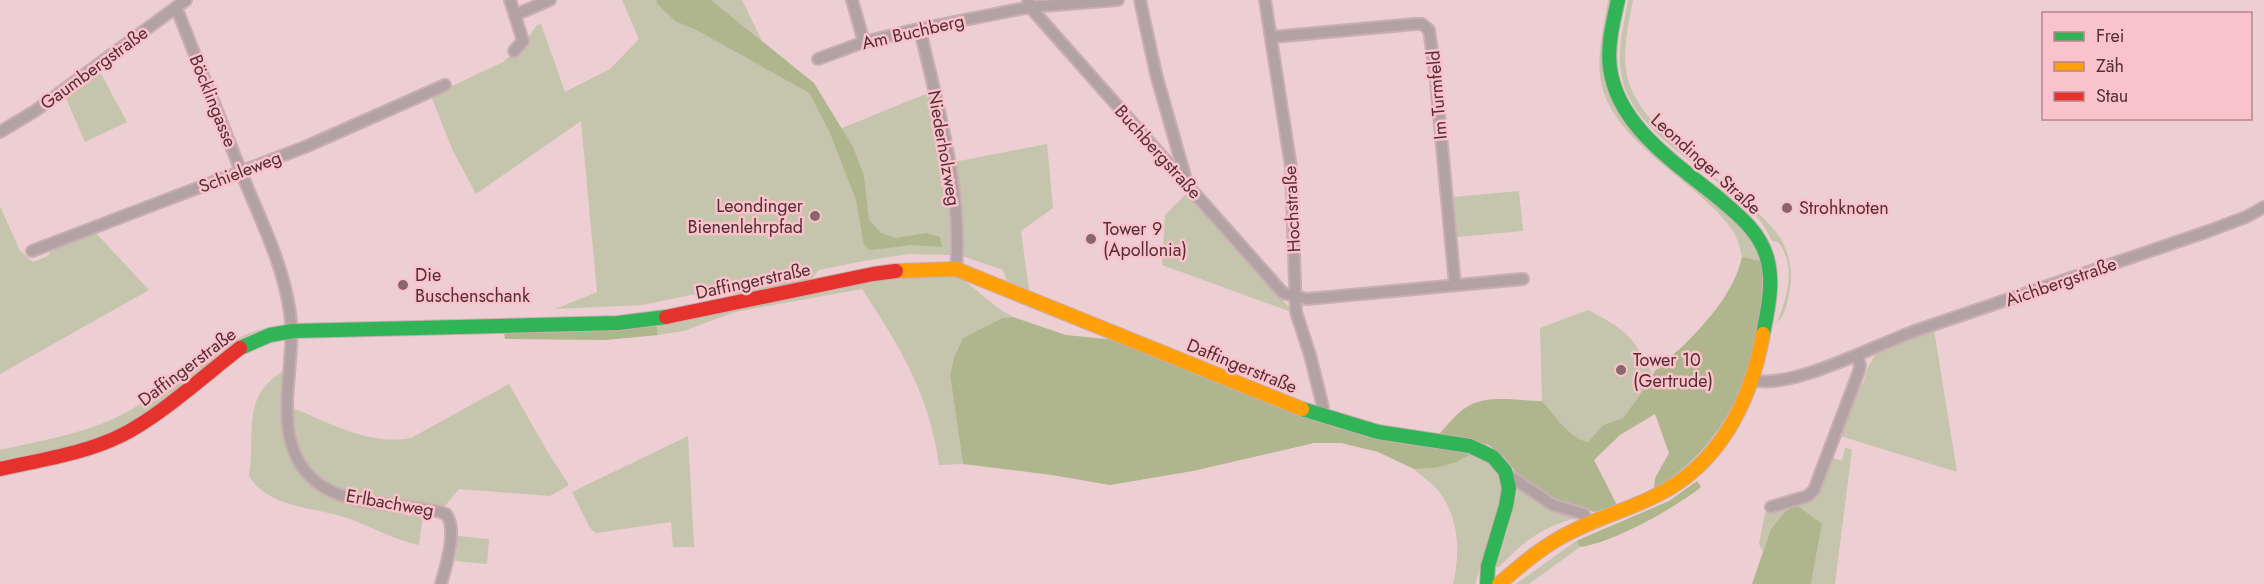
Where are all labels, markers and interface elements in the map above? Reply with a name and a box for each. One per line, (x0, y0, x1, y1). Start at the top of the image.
street label: Am Buchberg (859, 8, 967, 56)
legend (2042, 12, 2252, 120)
street label: Gaumbergstraße (35, 20, 153, 116)
text: Frei (2096, 23, 2125, 49)
street label: Im Turmfeld (1420, 49, 1454, 141)
street label: Böcklingasse (183, 51, 243, 151)
text: Zäh (2096, 53, 2124, 79)
text: Stau (2096, 83, 2128, 109)
street label: Niederholzweg (921, 88, 967, 208)
street label: Buchbergstraße (1108, 99, 1208, 205)
street label: Leondinger Straße (1645, 107, 1767, 221)
street label: Schieleweg (195, 144, 285, 200)
street label: Hochstraße (1277, 165, 1307, 253)
place label: Leondinger Bienenlehrpfad (687, 193, 804, 240)
place label: Strohknoten (1799, 195, 1889, 221)
marker: Strohknoten (1780, 201, 1794, 215)
marker: Leondinger Bienenlehrpfad (808, 209, 822, 223)
place label: Tower 9 (Apollonia) (1103, 216, 1187, 263)
marker: Tower 9 (Apollonia) (1084, 232, 1098, 246)
street label: Aichbergstraße (2002, 251, 2120, 313)
street label: Daffingerstraße (693, 256, 813, 306)
place label: Die Buschenschank (415, 262, 530, 309)
marker: Die Buschenschank (396, 278, 410, 292)
street label: Daffingerstraße (133, 321, 241, 413)
street label: Daffingerstraße (1183, 332, 1301, 400)
place label: Tower 10 (Gertrude) (1633, 347, 1713, 394)
marker: Tower 10 (Gertrude) (1614, 363, 1628, 377)
street label: Erlbachweg (344, 483, 436, 523)

